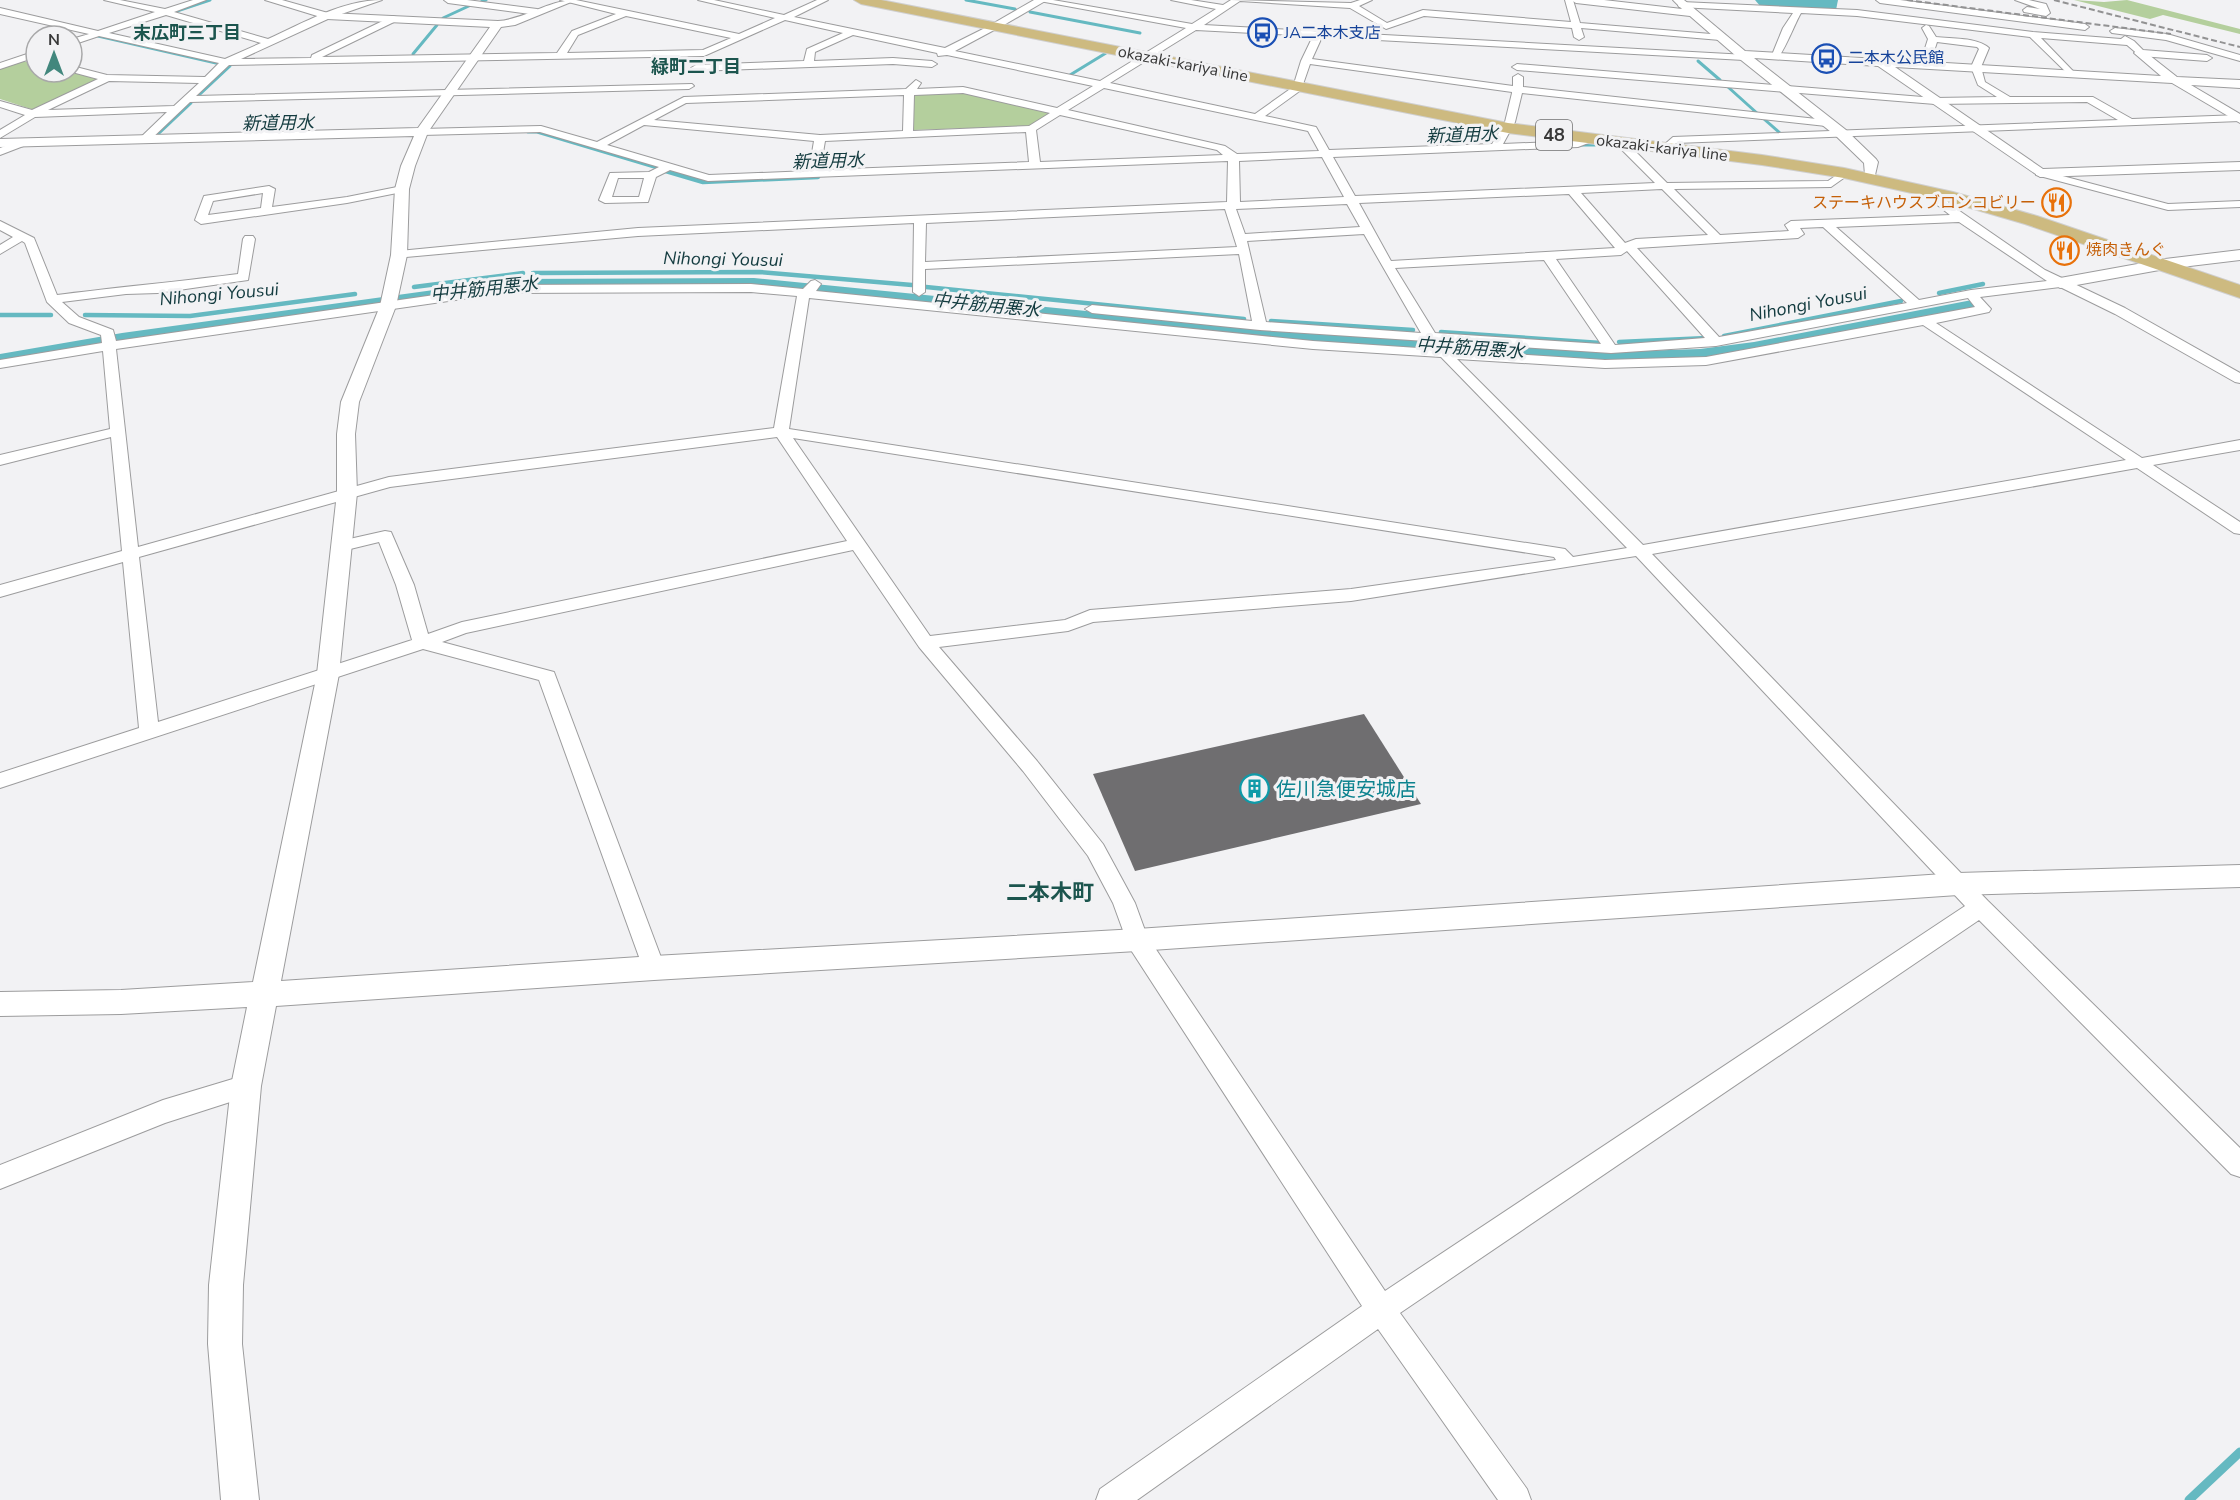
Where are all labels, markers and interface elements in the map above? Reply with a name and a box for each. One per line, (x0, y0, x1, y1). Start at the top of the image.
bus stop icon: JA二本木支店 (1247, 17, 1279, 49)
district label: 末広町三丁目 (133, 21, 241, 45)
place label: JA二本木支店 (1283, 22, 1381, 44)
north arrow (24, 24, 84, 84)
text: N (48, 29, 60, 51)
street label: okazaki-kariya line (1116, 41, 1250, 87)
bus stop icon: 二本木公民館 (1811, 42, 1843, 74)
place label: 二本木公民館 (1848, 47, 1944, 69)
district label: 緑町二丁目 (651, 55, 741, 79)
water label: 新道用水 (242, 110, 316, 136)
road number: 48 (1536, 120, 1572, 150)
water label: 新道用水 (1426, 122, 1500, 148)
street label: okazaki-kariya line (1595, 129, 1729, 167)
water label: 新道用水 (792, 148, 866, 174)
restaurant icon: ステーキハウスブロンコビリー (2041, 187, 2073, 219)
place label: ステーキハウスブロンコビリー (1812, 192, 2036, 214)
restaurant icon: 焼肉きんぐ (2049, 234, 2081, 266)
place label: 焼肉きんぐ (2086, 239, 2166, 261)
water label: Nihongi Yousui (663, 246, 784, 272)
water label: 中井筋用悪水 (429, 271, 541, 307)
water label: Nihongi Yousui (158, 277, 280, 311)
water label: Nihongi Yousui (1747, 281, 1870, 327)
water label: 中井筋用悪水 (931, 287, 1043, 323)
water label: 中井筋用悪水 (1415, 332, 1527, 364)
building icon: 佐川急便安城店 (1239, 773, 1271, 805)
place label: 佐川急便安城店 (1276, 776, 1416, 803)
district label: 二本木町 (1006, 878, 1094, 908)

